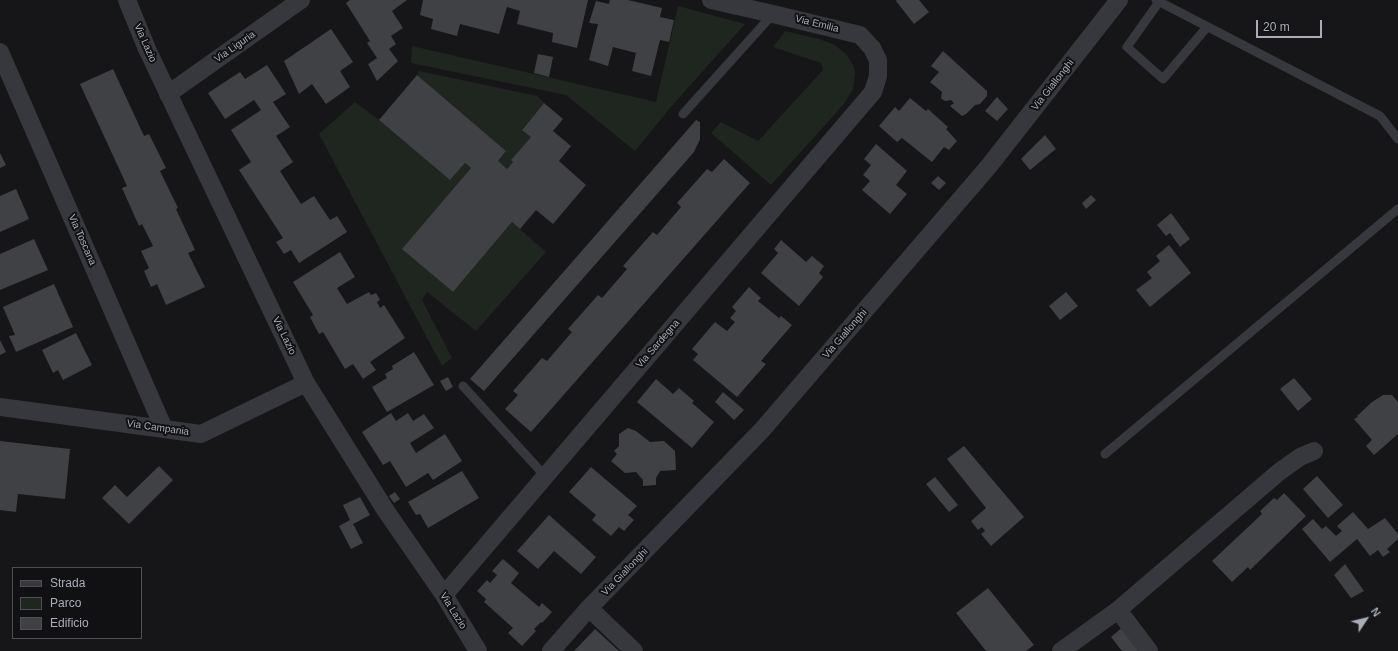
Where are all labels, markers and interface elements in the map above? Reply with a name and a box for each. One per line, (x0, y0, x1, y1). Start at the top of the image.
scale bar (1258, 12, 1324, 38)
street label: Via Emilia (794, 13, 840, 35)
text: 20 m (1263, 20, 1290, 34)
street label: Via Lazio (131, 22, 159, 64)
street label: Via Liguria (212, 29, 258, 65)
street label: Via Giallonghi (1029, 57, 1077, 113)
street label: Via Toscana (65, 213, 99, 267)
street label: Via Giallonghi (820, 307, 870, 361)
street label: Via Lazio (270, 315, 298, 357)
street label: Via Sardegna (634, 317, 682, 371)
street label: Via Campania (126, 418, 190, 438)
street label: Via Giallonghi (599, 546, 651, 598)
legend (12, 567, 142, 639)
text: Strada (50, 576, 85, 590)
street label: Via Lazio (437, 590, 469, 632)
text: Parco (50, 596, 81, 610)
north arrow (1346, 599, 1386, 639)
text: N (1369, 605, 1383, 619)
text: Edificio (50, 616, 89, 630)

